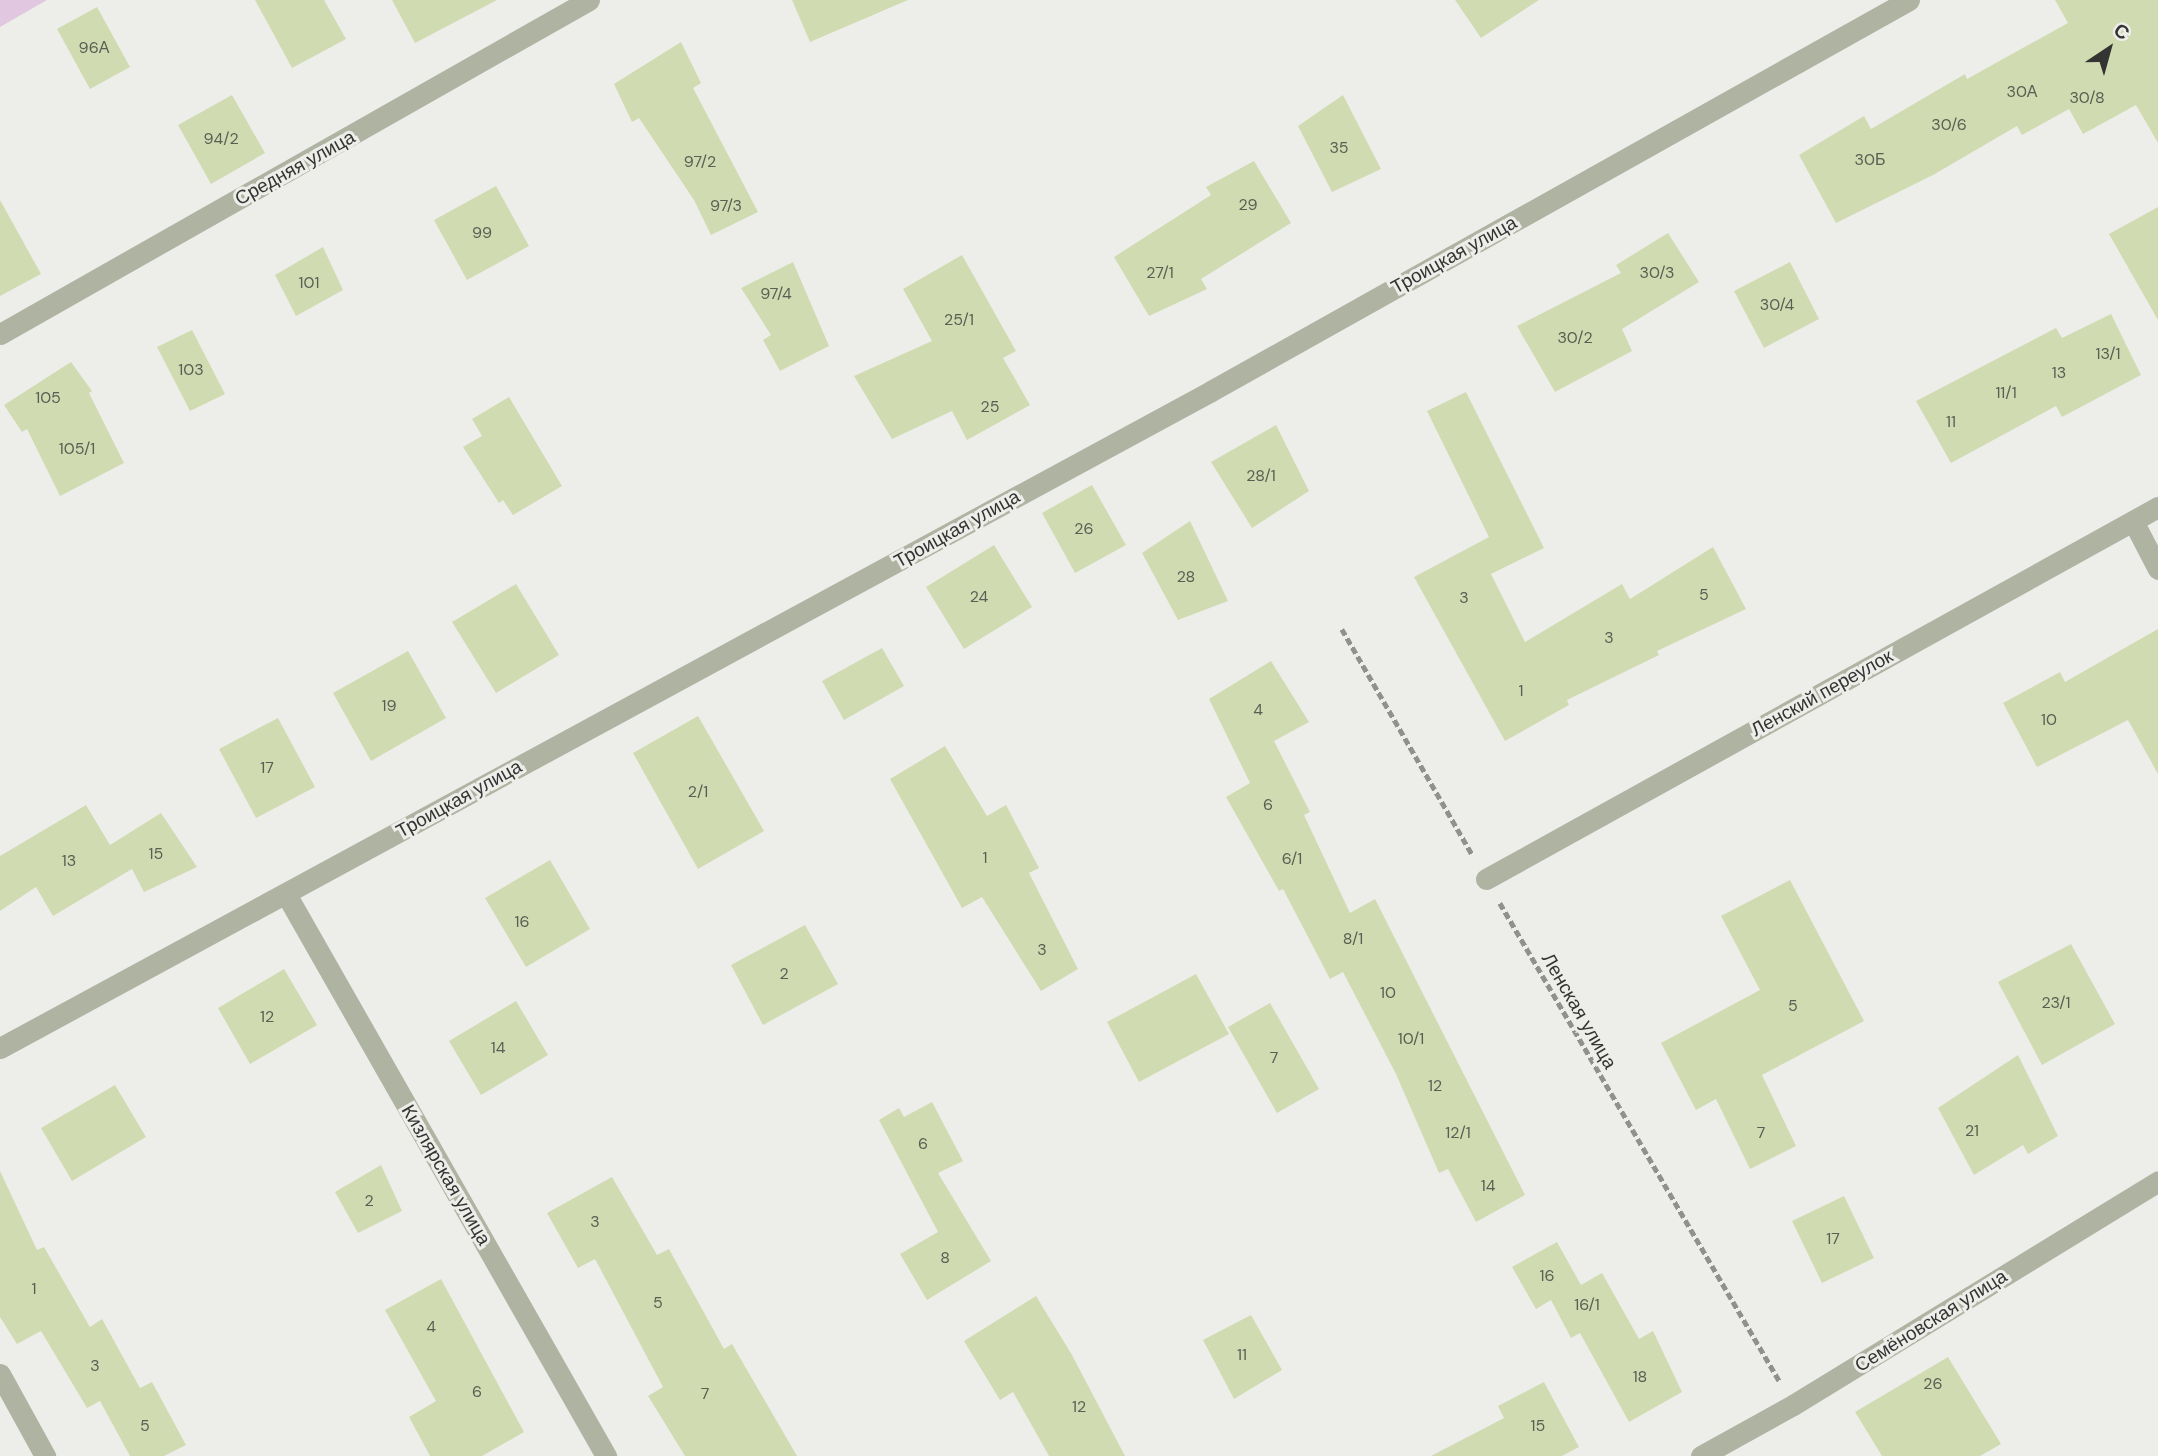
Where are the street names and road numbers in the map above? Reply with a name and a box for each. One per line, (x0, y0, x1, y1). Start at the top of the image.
street label: Средняя улица (231, 126, 359, 210)
street label: Троицкая улица (1387, 211, 1521, 299)
street label: Троицкая улица (890, 485, 1024, 573)
street label: Ленский переулок (1747, 645, 1897, 741)
street label: Троицкая улица (392, 755, 526, 843)
street label: Ленская улица (1537, 949, 1621, 1073)
street label: Кизлярская улица (397, 1101, 495, 1249)
street label: Семёновская улица (1851, 1265, 2011, 1377)

